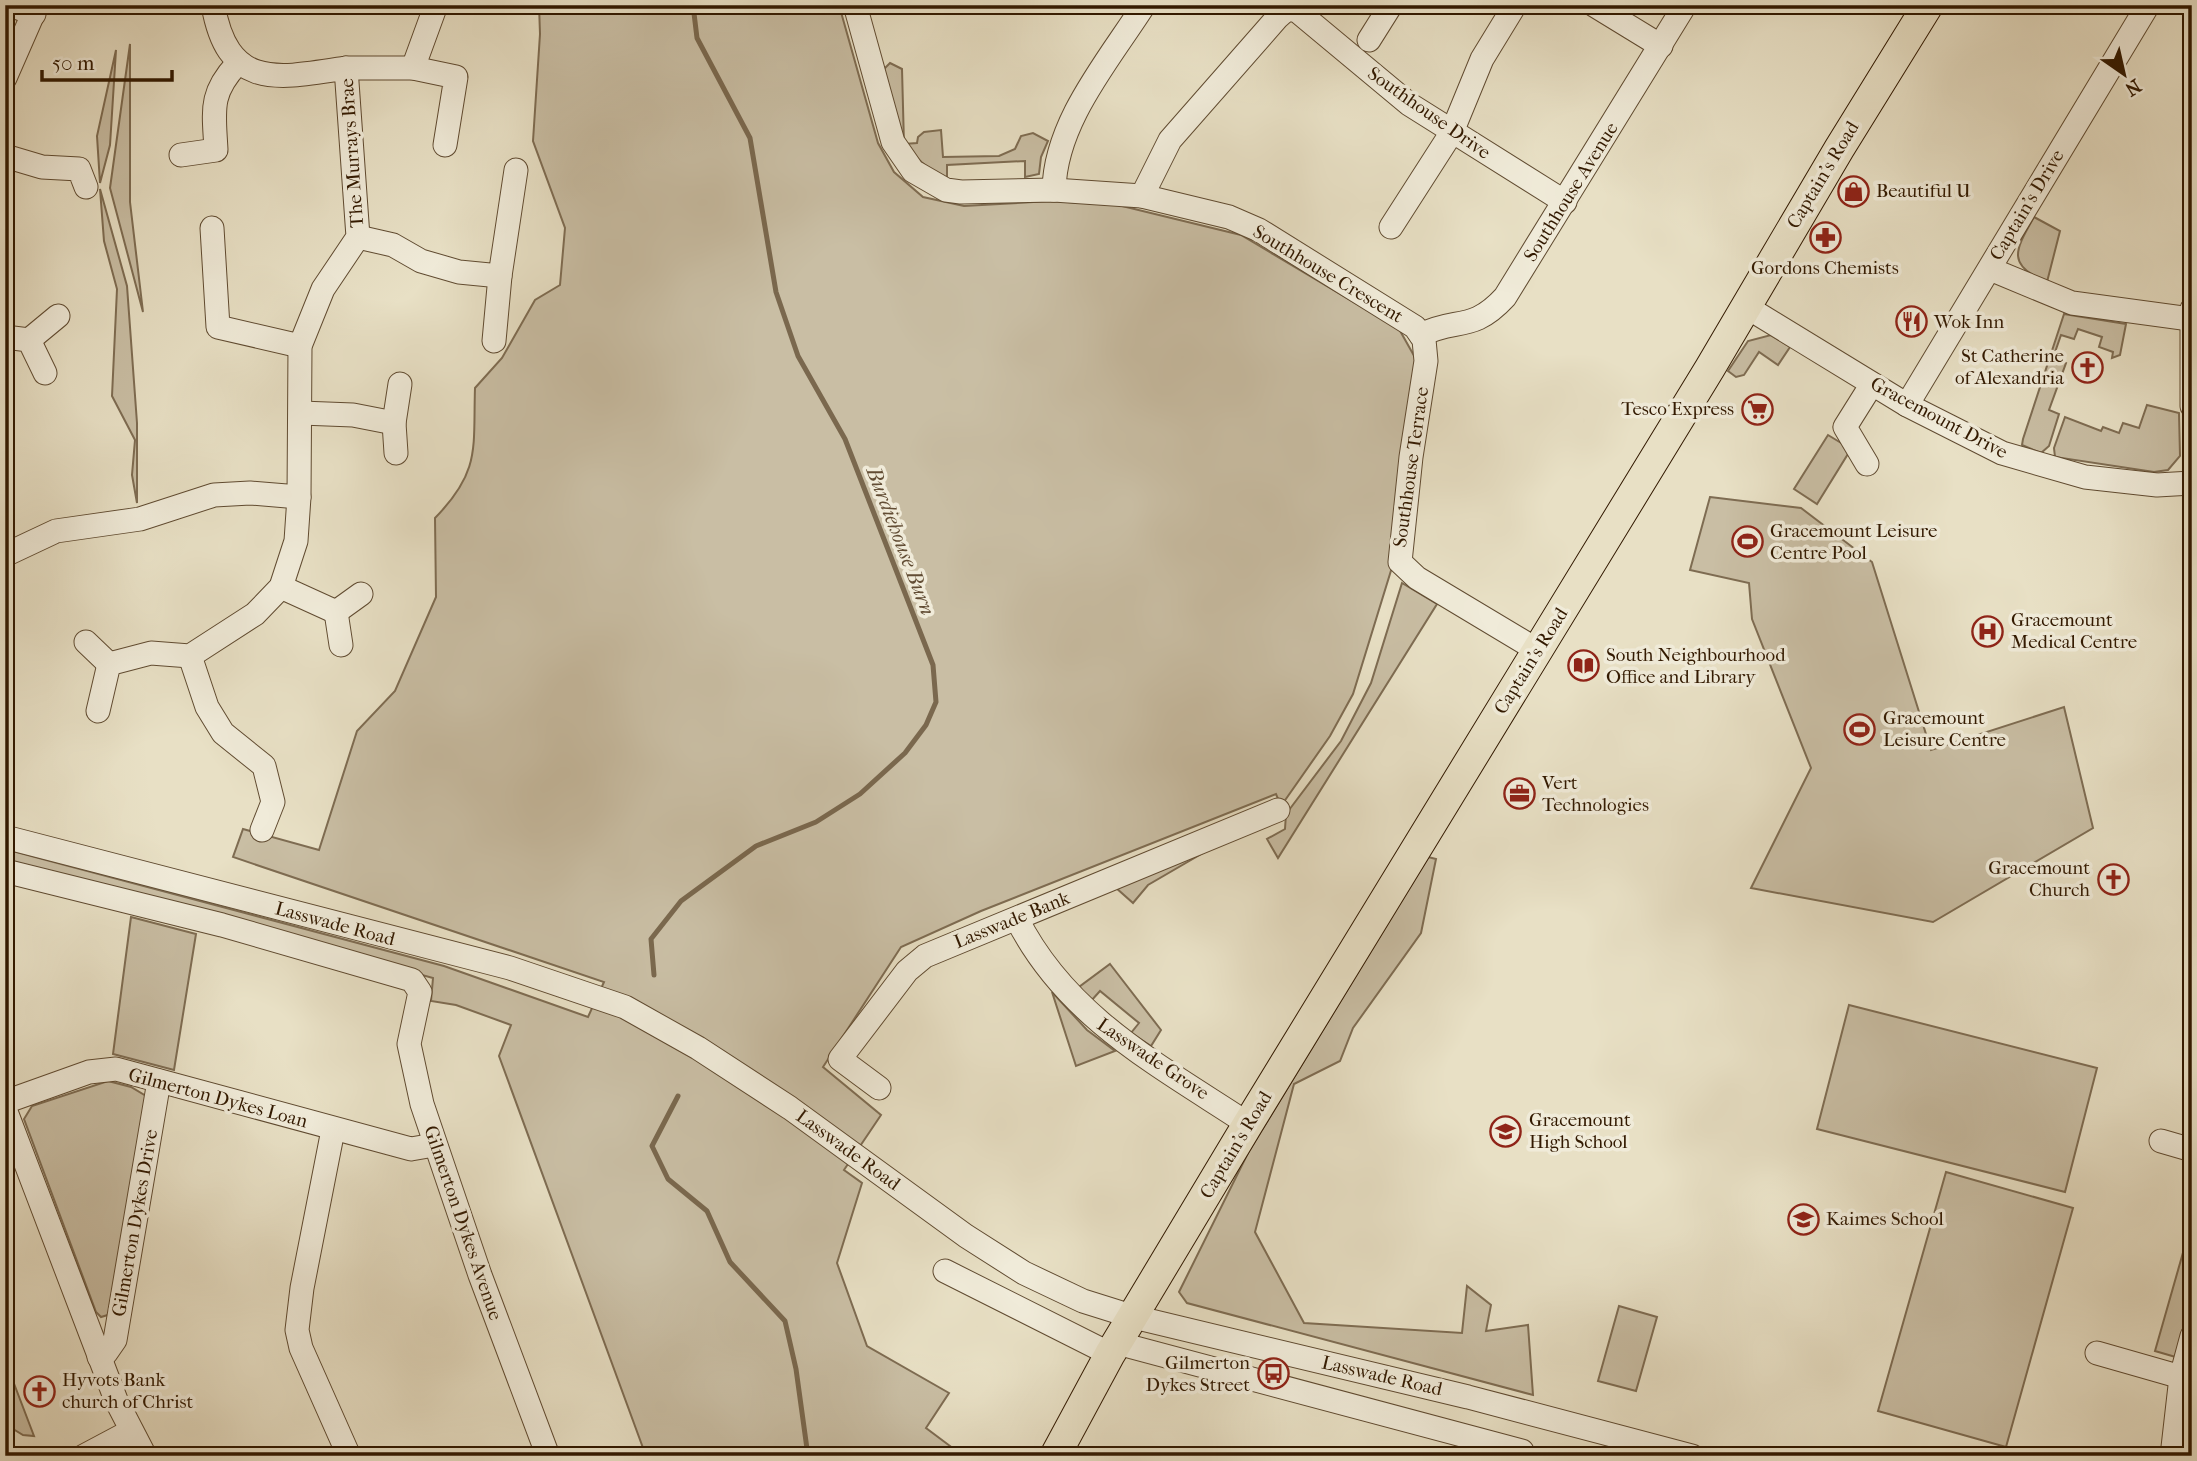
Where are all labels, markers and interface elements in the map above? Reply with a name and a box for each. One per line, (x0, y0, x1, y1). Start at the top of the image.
scale bar (42, 38, 172, 82)
north arrow (2088, 38, 2158, 108)
text: 50 m (52, 51, 95, 75)
street label: Southhouse Drive (1363, 62, 1495, 164)
text: N (2120, 74, 2145, 101)
street label: The Murrays Brae (336, 78, 368, 228)
street label: Captain's Road (1782, 117, 1864, 233)
street label: Southhouse Avenue (1519, 118, 1623, 266)
street label: Captain's Drive (1985, 146, 2069, 264)
shop icon: Beautiful U (1836, 174, 1870, 208)
place label: Beautiful U (1876, 180, 1971, 202)
street label: Southhouse Crescent (1249, 220, 1407, 328)
pharmacy icon: Gordons Chemists (1808, 220, 1842, 254)
place label: Gordons Chemists (1751, 257, 1899, 279)
restaurant icon: Wok Inn (1894, 305, 1928, 339)
place label: Wok Inn (1933, 311, 2004, 333)
place label: St Catherine of Alexandria (1955, 345, 2064, 389)
church icon: St Catherine of Alexandria (2070, 350, 2104, 384)
street label: Gracemount Drive (1867, 373, 2011, 463)
street label: Southhouse Terrace (1389, 385, 1433, 549)
supermarket icon: Tesco Express (1740, 392, 1774, 426)
place label: Tesco Express (1621, 398, 1734, 420)
water label: Burdiehouse Burn (861, 463, 940, 619)
place label: Gracemount Leisure Centre Pool (1770, 520, 1937, 564)
sports icon: Gracemount Leisure Centre Pool (1730, 525, 1764, 559)
street label: Captain's Road (1490, 603, 1573, 718)
place label: Gracemount Medical Centre (2011, 609, 2137, 653)
hospital icon: Gracemount Medical Centre (1971, 614, 2005, 648)
place label: South Neighbourhood Office and Library (1606, 644, 1786, 688)
library icon: South Neighbourhood Office and Library (1566, 649, 1600, 683)
place label: Gracemount Leisure Centre (1883, 707, 2006, 751)
sports icon: Gracemount Leisure Centre (1843, 712, 1877, 746)
place label: Vert Technologies (1541, 772, 1649, 816)
office icon: Vert Technologies (1502, 777, 1536, 811)
place label: Gracemount Church (1988, 857, 2090, 901)
church icon: Gracemount Church (2096, 862, 2130, 896)
street label: Lasswade Bank (951, 887, 1073, 953)
street label: Lasswade Road (273, 897, 398, 951)
street label: Lasswade Grove (1093, 1014, 1213, 1104)
street label: Gilmerton Dykes Loan (126, 1064, 310, 1132)
street label: Captain's Road (1195, 1087, 1277, 1203)
street label: Lasswade Road (792, 1105, 905, 1195)
place label: Gracemount High School (1529, 1109, 1631, 1153)
school or university icon: Gracemount High School (1489, 1114, 1523, 1148)
street label: Gilmerton Dykes Avenue (419, 1123, 507, 1323)
street label: Gilmerton Dykes Drive (108, 1128, 162, 1318)
school or university icon: Kaimes School (1786, 1202, 1820, 1236)
place label: Kaimes School (1826, 1208, 1944, 1230)
street label: Lasswade Road (1320, 1351, 1445, 1401)
place label: Gilmerton Dykes Street (1145, 1352, 1250, 1396)
bus stop icon: Gilmerton Dykes Street (1256, 1357, 1290, 1391)
place label: Hyvots Bank church of Christ (62, 1369, 194, 1413)
church icon: Hyvots Bank church of Christ (22, 1374, 56, 1408)

